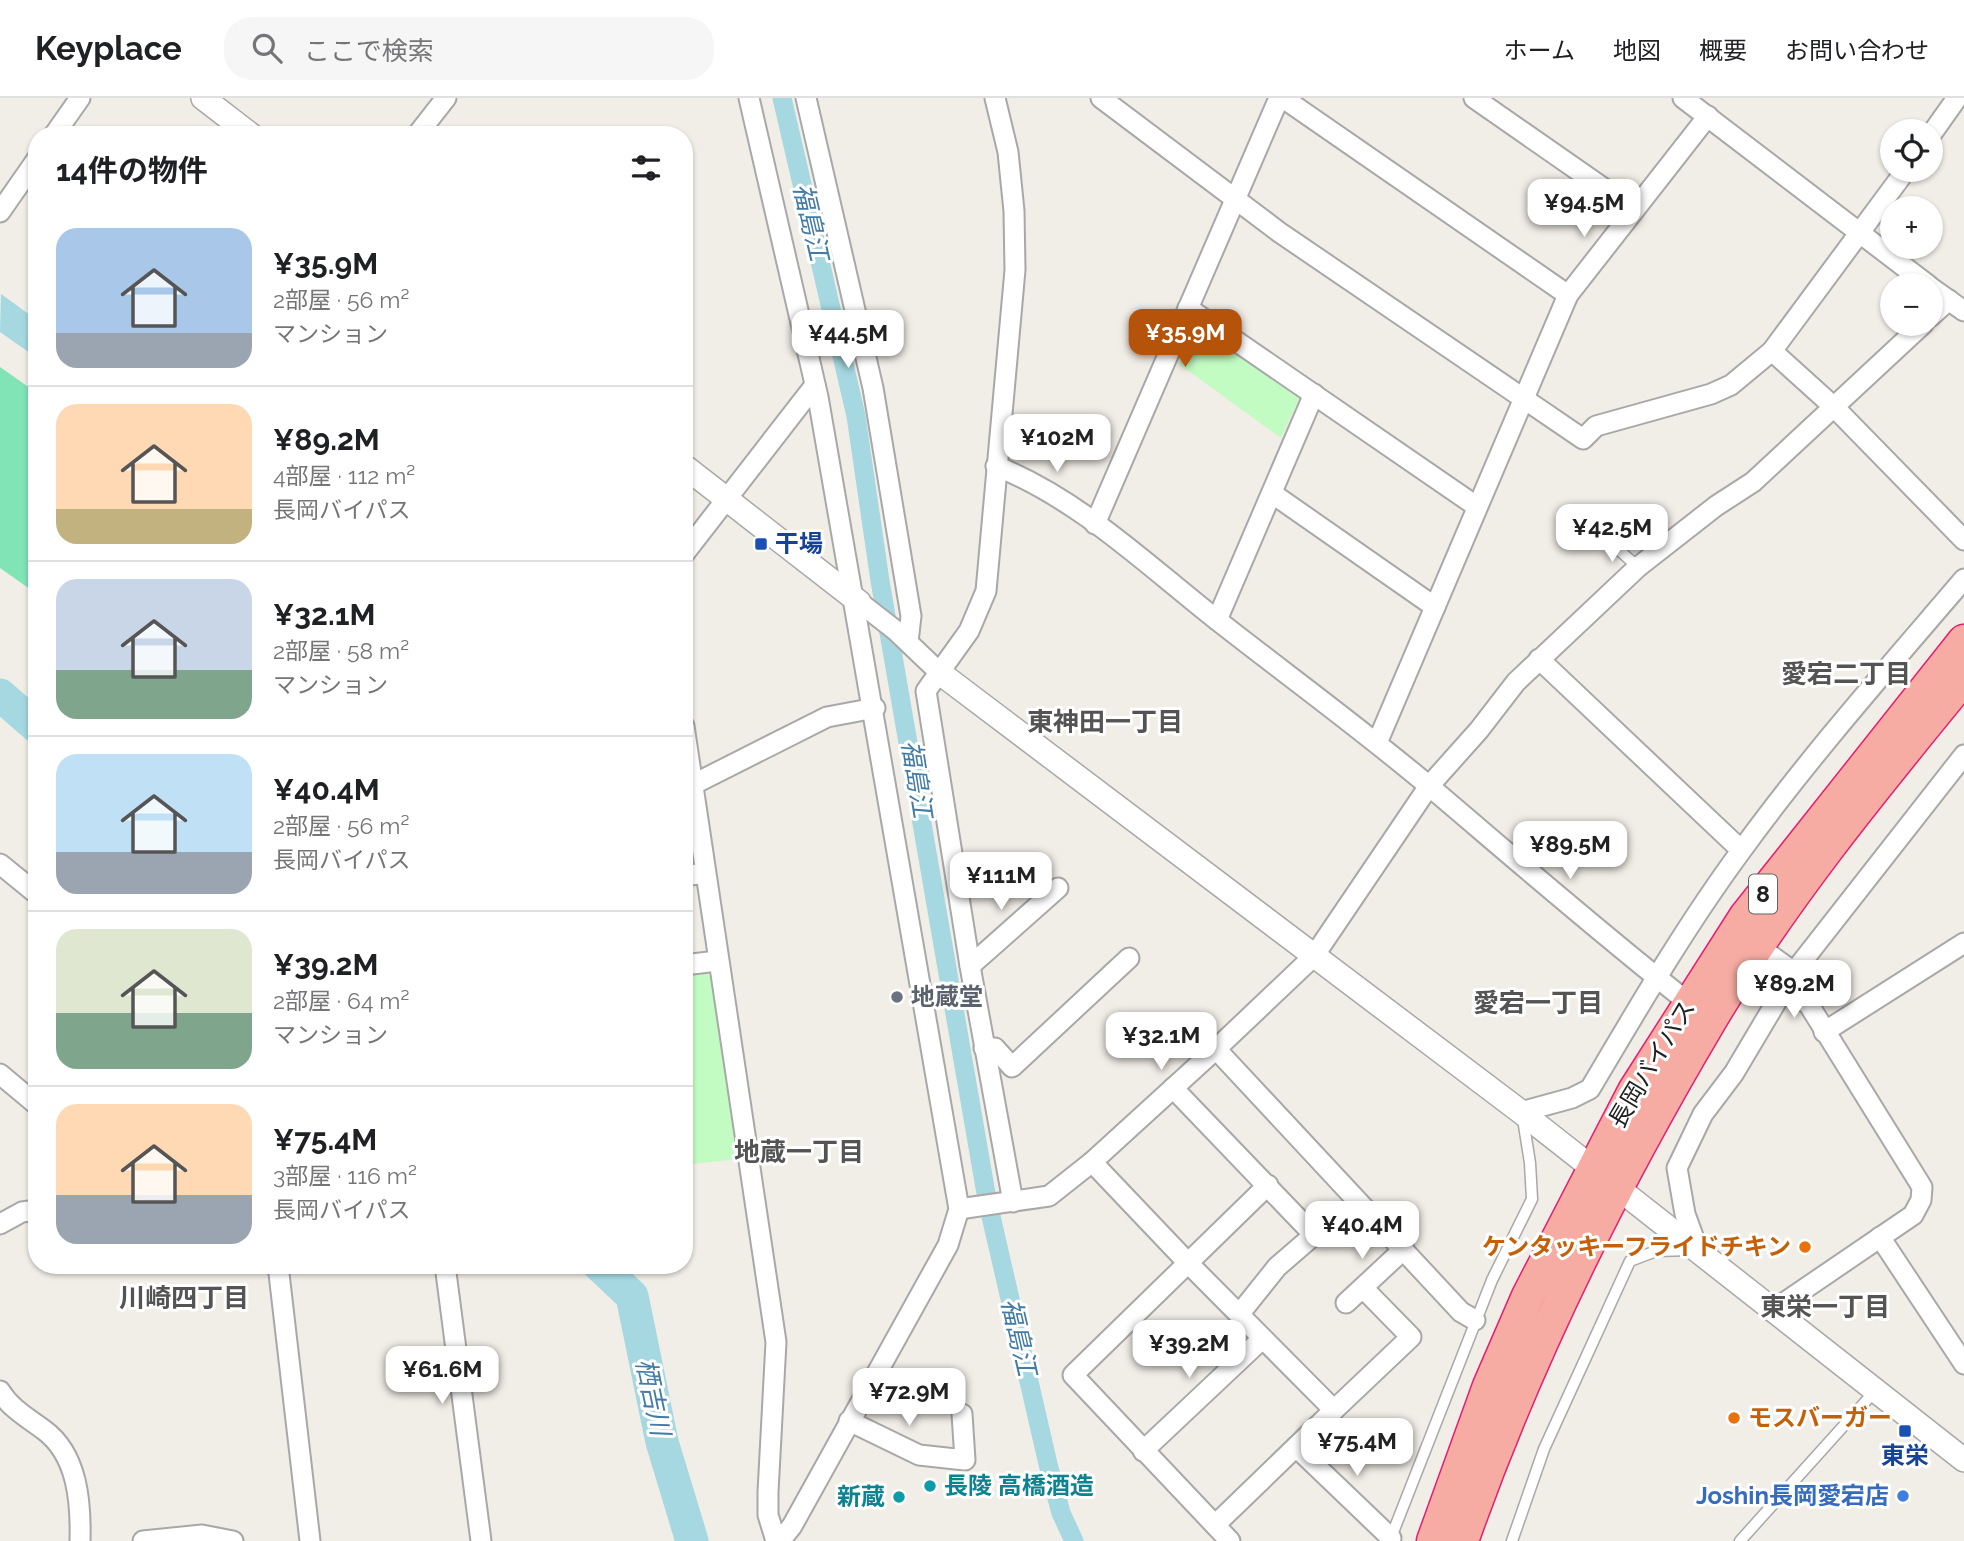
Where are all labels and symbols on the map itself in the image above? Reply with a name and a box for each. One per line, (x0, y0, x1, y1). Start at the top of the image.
pin: ¥94.5M (1527, 180, 1641, 239)
water label: 福島江 (788, 181, 835, 266)
pin: ¥44.5M (791, 310, 905, 370)
pin: ¥35.9M (1128, 310, 1242, 369)
pin: ¥102M (1008, 414, 1106, 474)
pin: ¥42.5M (1555, 504, 1669, 564)
place label: 干場 (775, 529, 823, 558)
marker: 干場 (753, 536, 769, 552)
district label: 愛宕二丁目 (1781, 659, 1911, 689)
district label: 東神田一丁目 (1027, 707, 1183, 737)
water label: 福島江 (896, 738, 938, 823)
pin: ¥89.5M (1513, 822, 1627, 881)
pin: ¥111M (952, 852, 1050, 912)
road number: 8 (1749, 874, 1777, 914)
pin: ¥89.2M (1737, 960, 1851, 1020)
place label: 地蔵堂 (911, 982, 983, 1011)
district label: 愛宕一丁目 (1473, 988, 1603, 1018)
marker: 地蔵堂 (889, 989, 905, 1005)
street label: 長岡バイパス (1602, 995, 1701, 1133)
pin: ¥32.1M (1104, 1012, 1218, 1072)
district label: 地蔵一丁目 (734, 1137, 864, 1167)
pin: ¥40.4M (1305, 1202, 1419, 1261)
place label: ケンタッキーフライドチキン (1482, 1232, 1791, 1261)
marker: ケンタッキーフライドチキン (1797, 1239, 1813, 1255)
district label: 川崎四丁目 (119, 1283, 249, 1313)
district label: 東栄一丁目 (1760, 1292, 1890, 1322)
water label: 福島江 (996, 1296, 1043, 1381)
pin: ¥39.2M (1132, 1320, 1246, 1380)
pin: ¥61.6M (385, 1346, 499, 1406)
water label: 栖吉川 (630, 1356, 676, 1441)
pin: ¥72.9M (852, 1368, 966, 1428)
place label: モスバーガー (1748, 1403, 1892, 1432)
marker: モスバーガー (1726, 1410, 1742, 1426)
pin: ¥75.4M (1300, 1418, 1414, 1478)
marker: 東栄 (1897, 1423, 1913, 1439)
place label: 東栄 (1881, 1441, 1929, 1470)
place label: 長陵 高橋酒造 (944, 1471, 1094, 1500)
marker: 長陵 高橋酒造 (922, 1478, 938, 1494)
place label: Joshin長岡愛宕店 (1696, 1481, 1889, 1510)
place label: 新蔵 (837, 1482, 885, 1511)
marker: Joshin長岡愛宕店 (1895, 1488, 1911, 1504)
marker: 新蔵 (891, 1489, 907, 1505)

